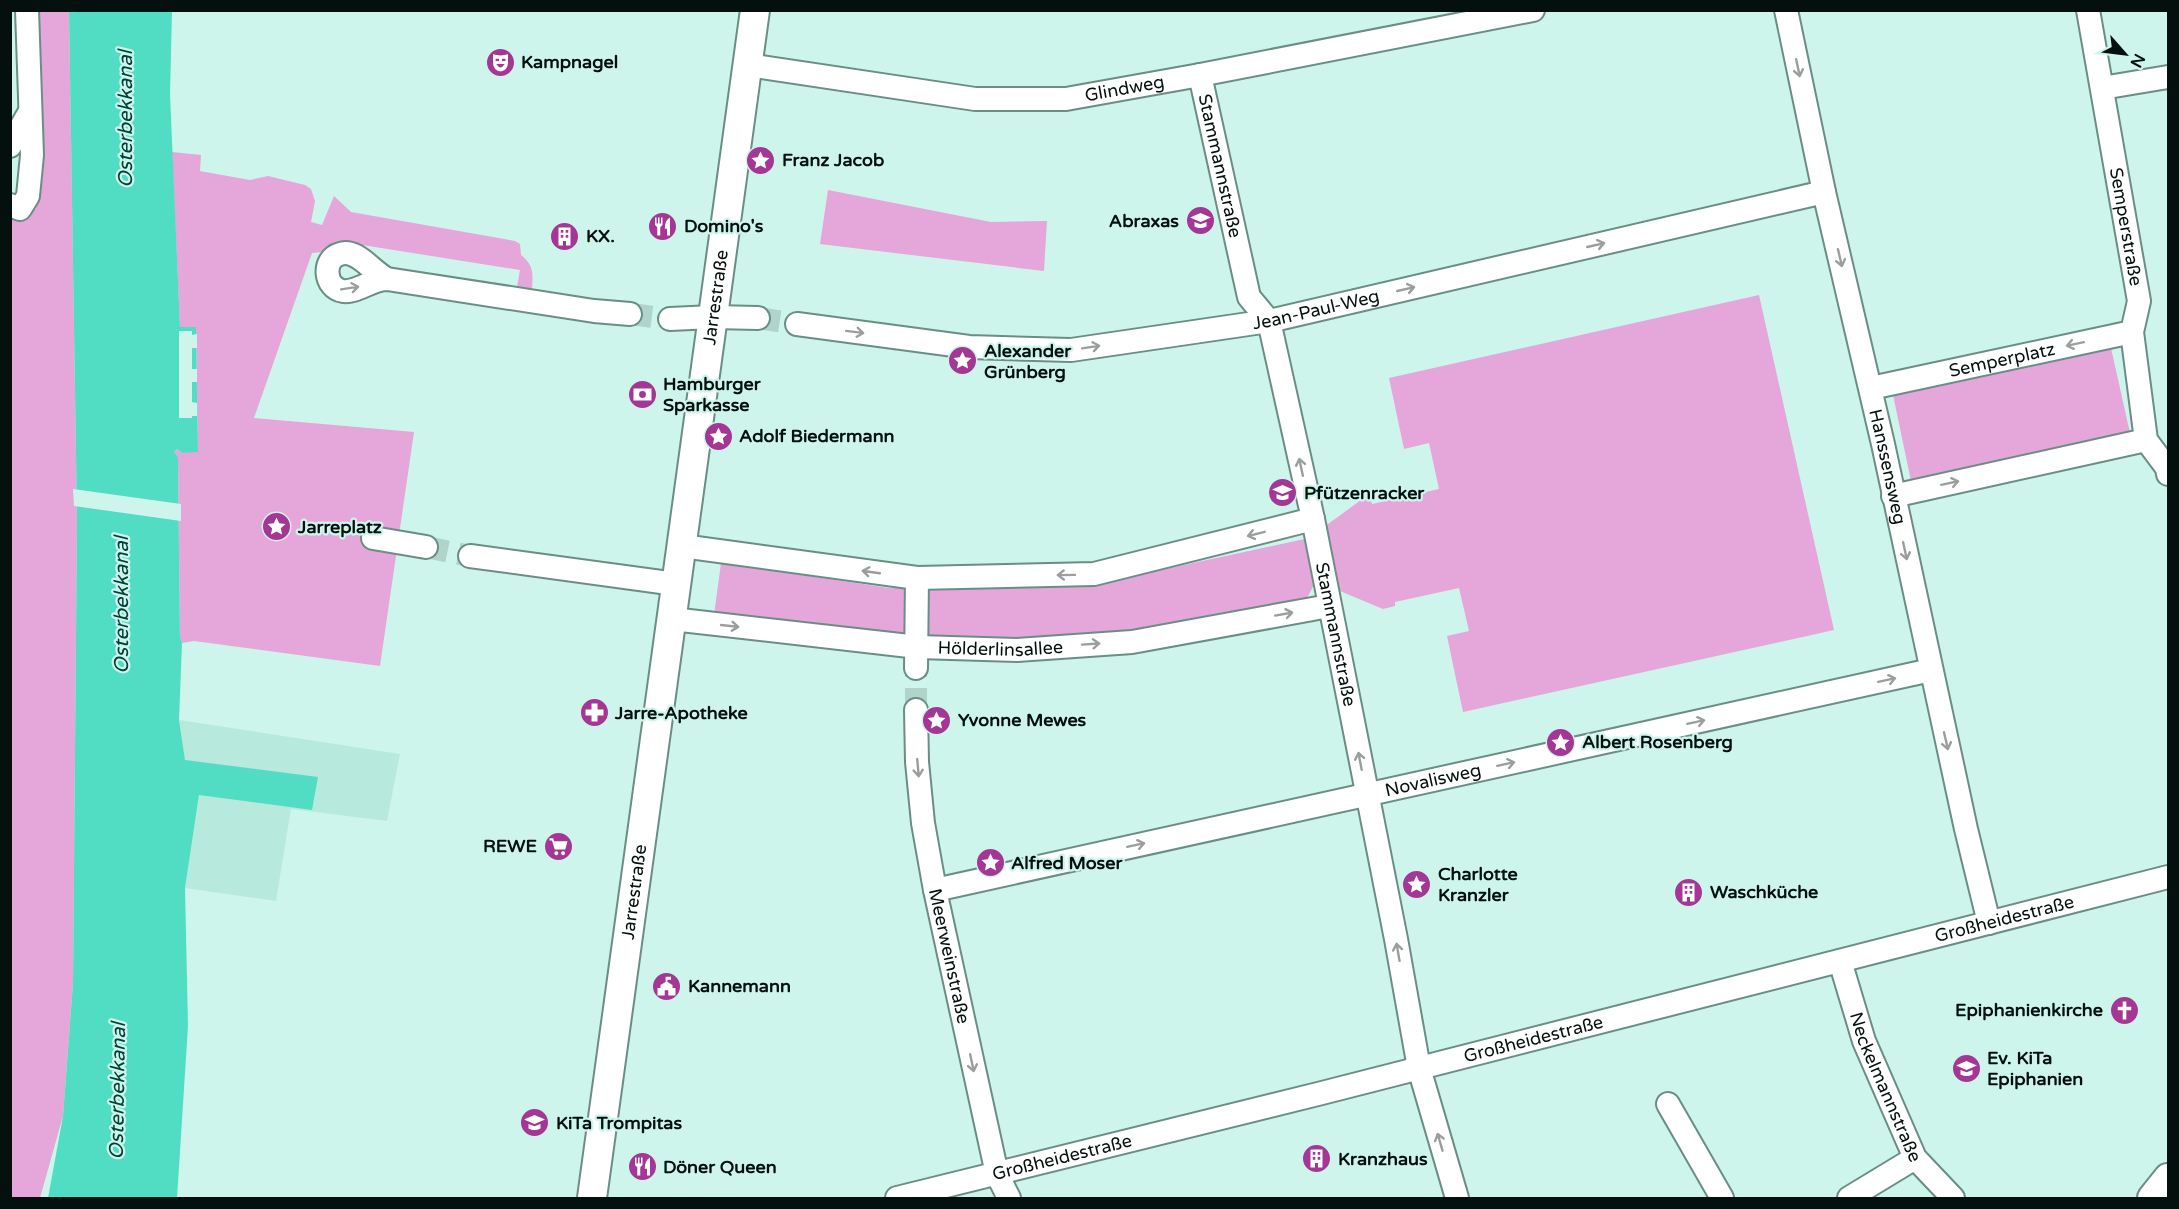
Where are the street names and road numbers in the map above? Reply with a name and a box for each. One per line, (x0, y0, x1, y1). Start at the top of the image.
street label: Glindweg (1083, 71, 1166, 106)
street label: Stammannstraße (1194, 92, 1247, 240)
street label: Semperstraße (2105, 166, 2147, 288)
street label: Jarrestraße (698, 248, 733, 346)
street label: Jean-Paul-Weg (1251, 285, 1382, 334)
street label: Semperplatz (1947, 338, 2057, 382)
street label: Hanssensweg (1864, 407, 1911, 526)
street label: Stammannstraße (1311, 560, 1361, 708)
street label: Hölderlinsallee (937, 636, 1064, 661)
street label: Novalisweg (1383, 759, 1483, 801)
street label: Jarrestraße (617, 843, 651, 941)
street label: Meerweinstraße (924, 886, 975, 1026)
street label: Großheidestraße (1932, 890, 2076, 947)
street label: Neckelmannstraße (1845, 1009, 1926, 1165)
street label: Großheidestraße (1461, 1011, 1605, 1067)
street label: Großheidestraße (990, 1129, 1134, 1185)

